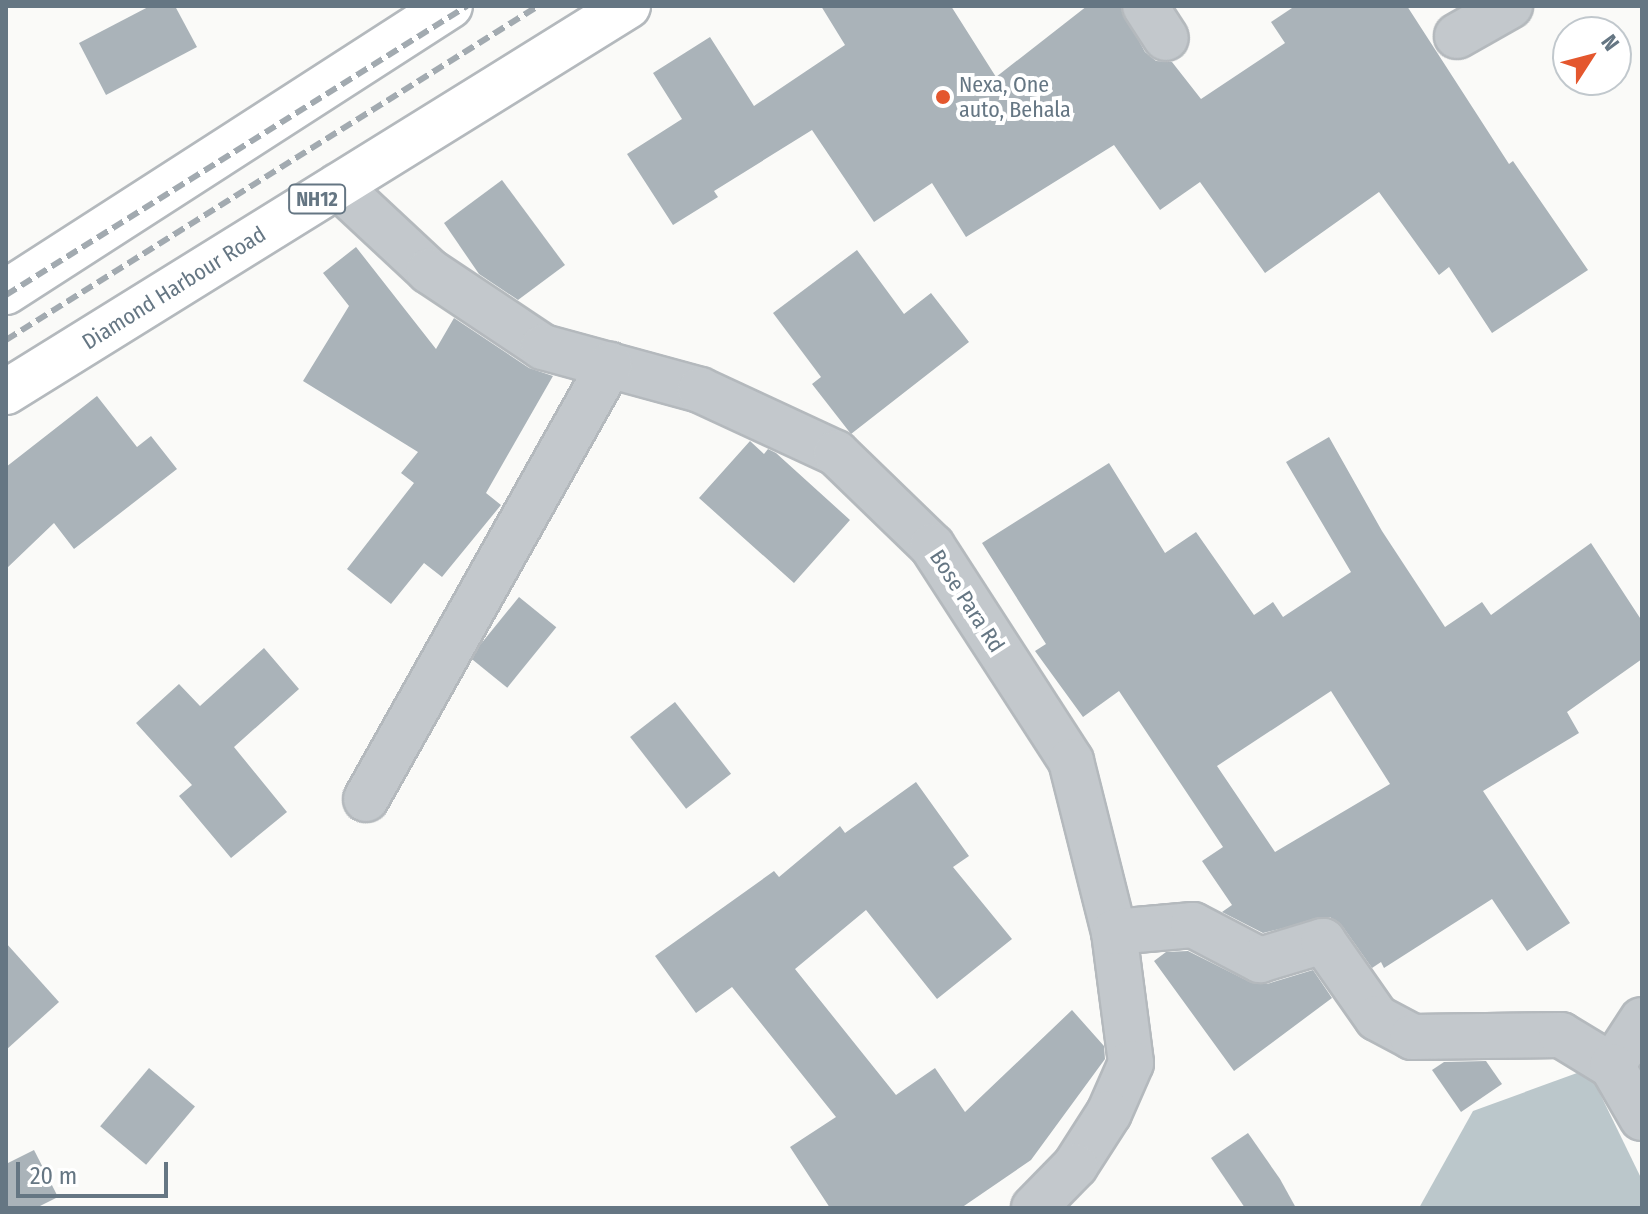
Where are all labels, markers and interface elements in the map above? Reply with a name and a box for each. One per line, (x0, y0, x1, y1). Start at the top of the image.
north arrow (1552, 16, 1632, 96)
text: N (1595, 30, 1625, 56)
place label: Nexa, One auto, Behala (959, 71, 1071, 122)
marker: Nexa, One auto, Behala (934, 88, 952, 106)
road number: NH12 (287, 183, 347, 215)
street label: Diamond Harbour Road (77, 221, 271, 355)
street label: Bose Para Rd (924, 545, 1010, 657)
scale bar (20, 1146, 172, 1196)
text: 20 m (30, 1162, 77, 1190)

